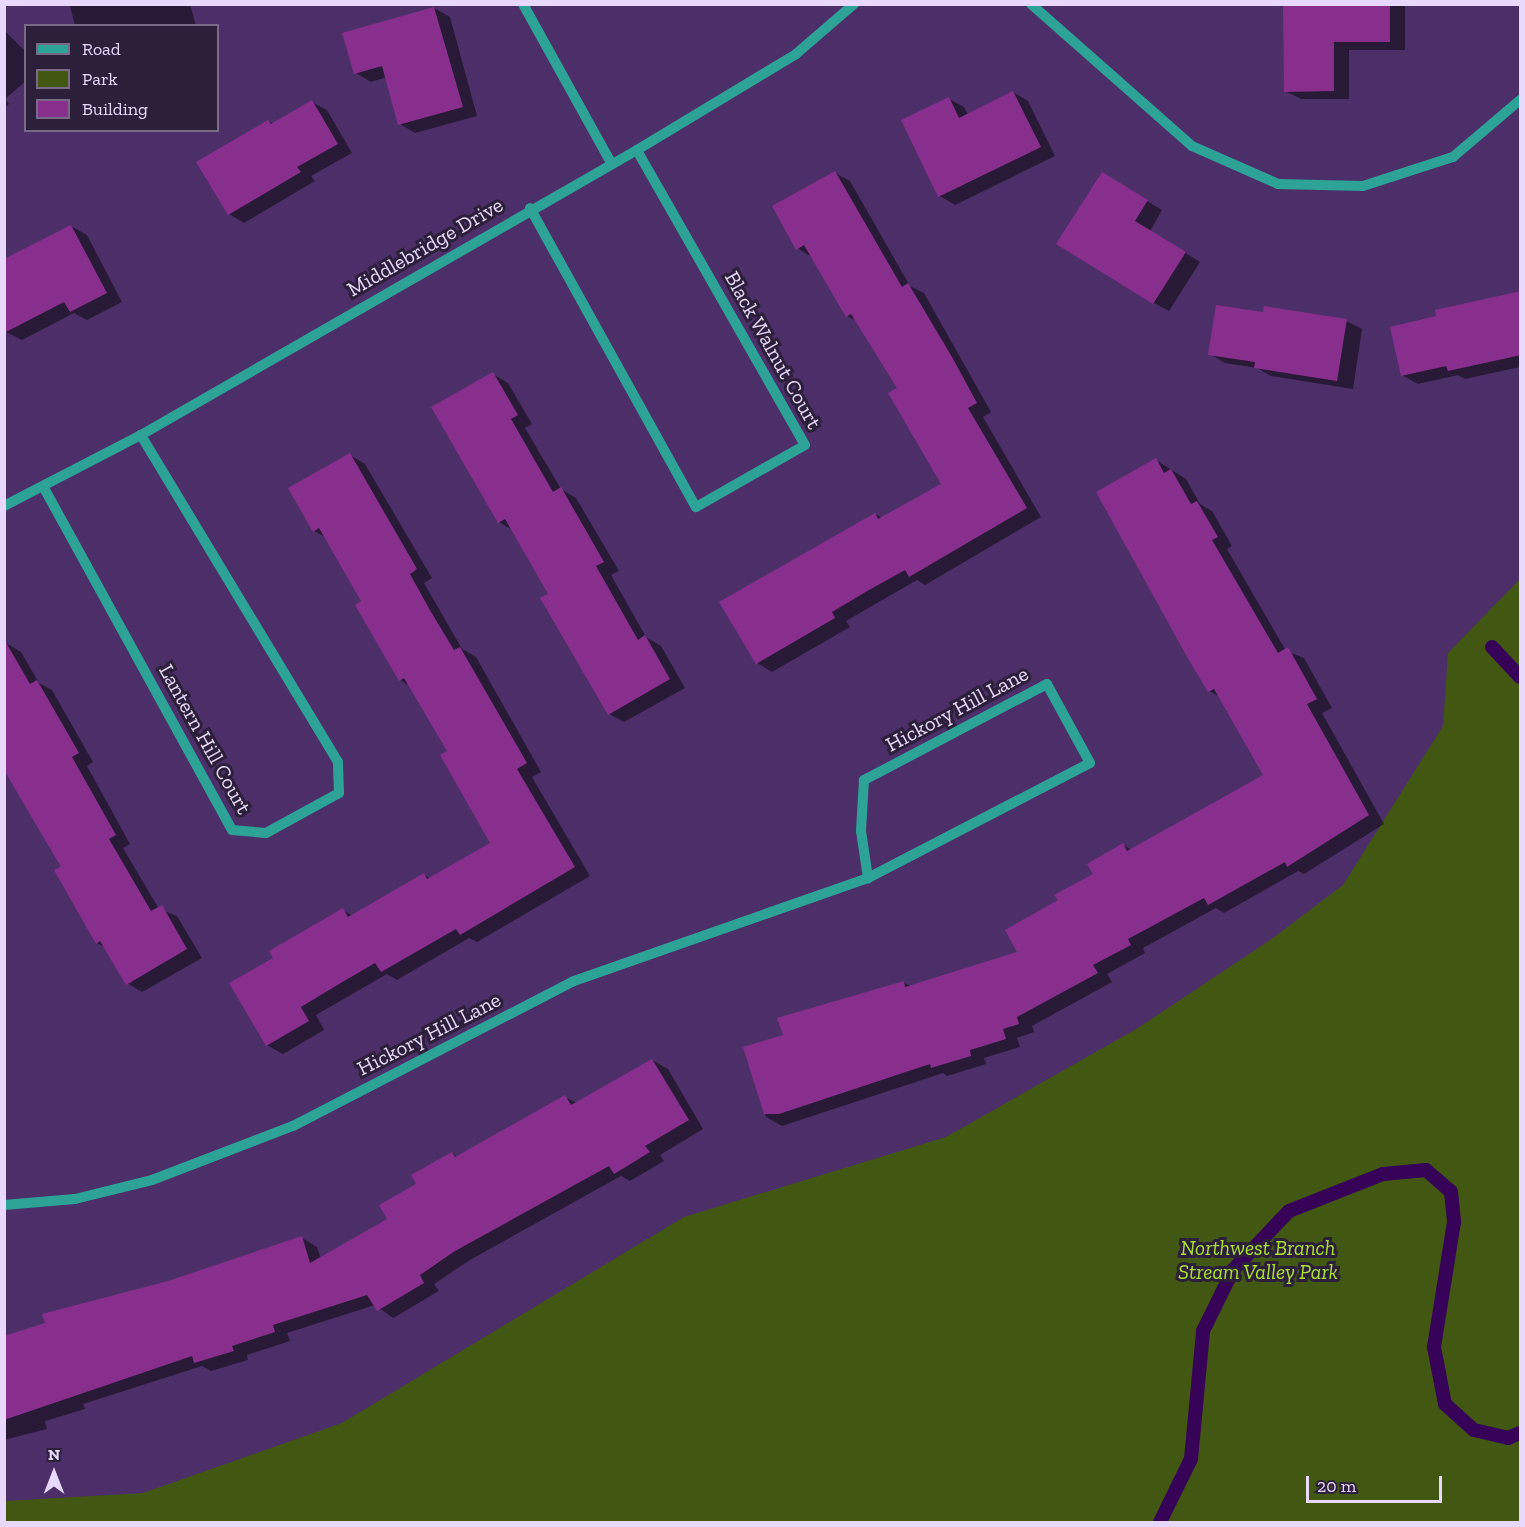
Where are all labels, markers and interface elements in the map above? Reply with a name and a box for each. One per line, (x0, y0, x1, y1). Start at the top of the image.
legend (24, 24, 219, 132)
text: Road (82, 38, 121, 60)
text: Park (82, 68, 118, 90)
text: Building (82, 98, 148, 120)
street label: Middlebridge Drive (343, 192, 507, 302)
street label: Black Walnut Court (719, 266, 827, 434)
street label: Lantern Hill Court (153, 660, 257, 818)
street label: Hickory Hill Lane (881, 661, 1033, 757)
street label: Hickory Hill Lane (353, 987, 505, 1081)
park label: Northwest Branch Stream Valley Park (1178, 1235, 1338, 1285)
north arrow (24, 1443, 84, 1503)
text: N (48, 1445, 60, 1464)
scale bar (1309, 1464, 1446, 1502)
text: 20 m (1317, 1475, 1356, 1497)

